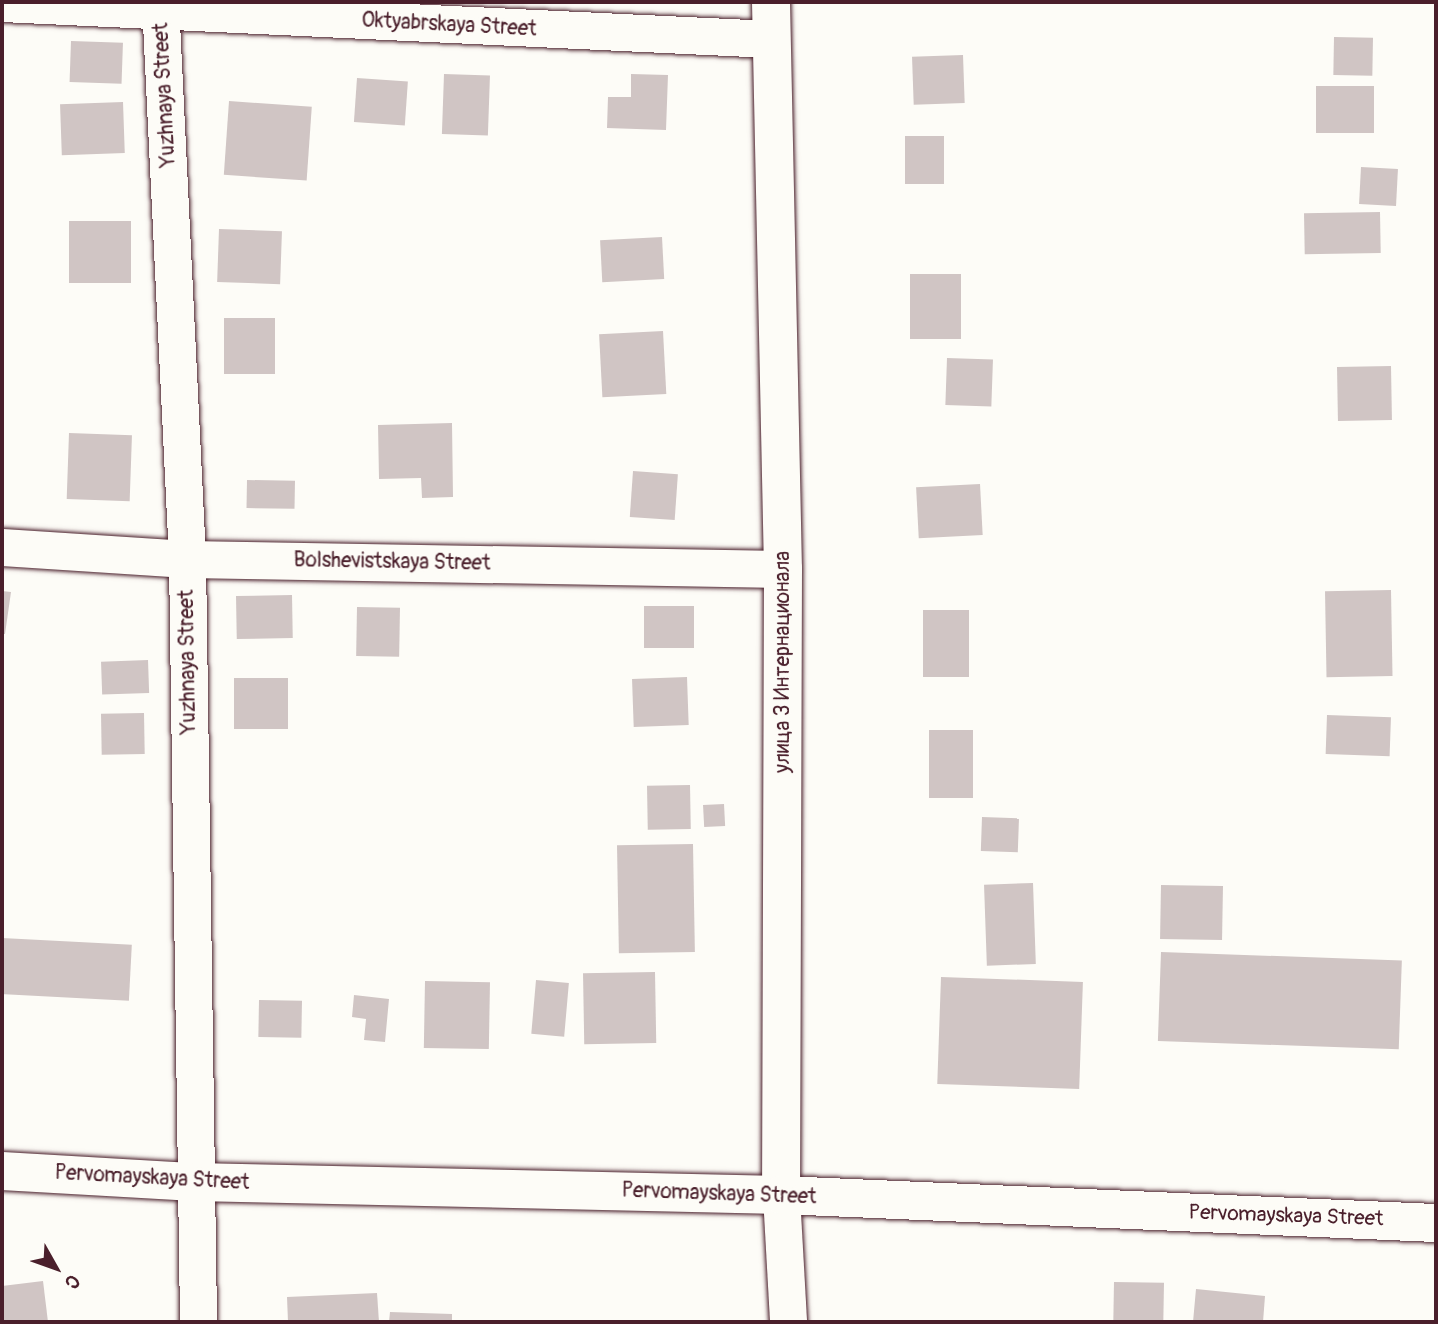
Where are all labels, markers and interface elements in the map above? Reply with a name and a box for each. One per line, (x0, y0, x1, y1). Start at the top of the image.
street label: Oktyabrskaya Street (361, 8, 537, 42)
street label: Yuzhnaya Street (149, 22, 181, 168)
street label: Bolshevistskaya Street (293, 548, 491, 576)
street label: улица 3 Интернационала (770, 551, 796, 773)
street label: Yuzhnaya Street (174, 589, 202, 735)
street label: Pervomayskaya Street (54, 1160, 250, 1196)
street label: Pervomayskaya Street (621, 1178, 817, 1210)
street label: Pervomayskaya Street (1188, 1200, 1384, 1232)
north arrow (21, 1233, 91, 1303)
text: С (59, 1269, 85, 1294)

